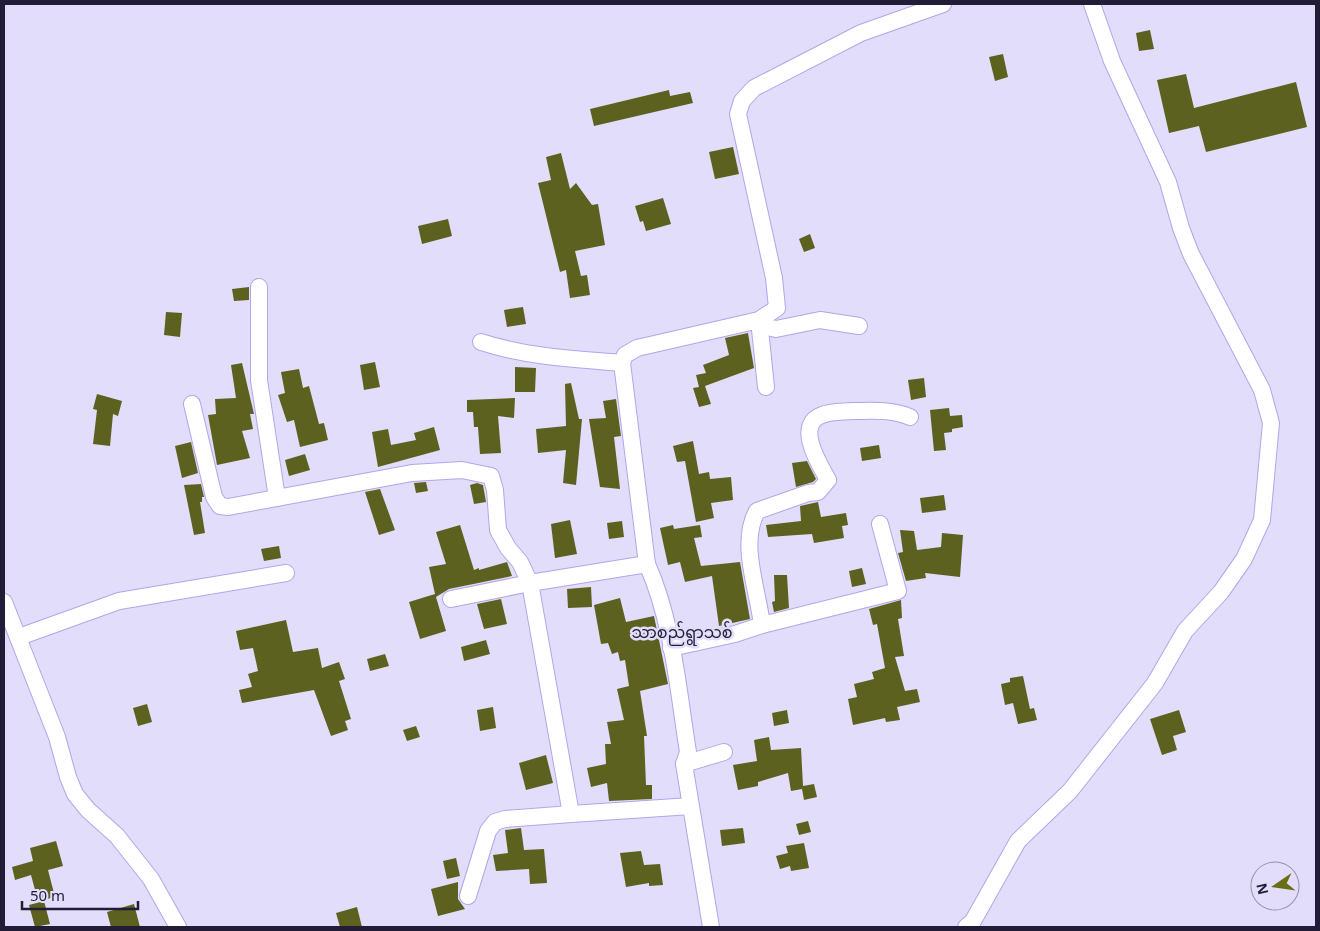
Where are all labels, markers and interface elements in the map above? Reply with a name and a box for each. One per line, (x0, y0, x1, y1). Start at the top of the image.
district label: သာစည်ရွာသစ် (632, 621, 732, 646)
north arrow (1250, 861, 1300, 911)
scale bar (22, 878, 139, 910)
text: N (1251, 881, 1272, 897)
text: 50 m (30, 885, 65, 905)

